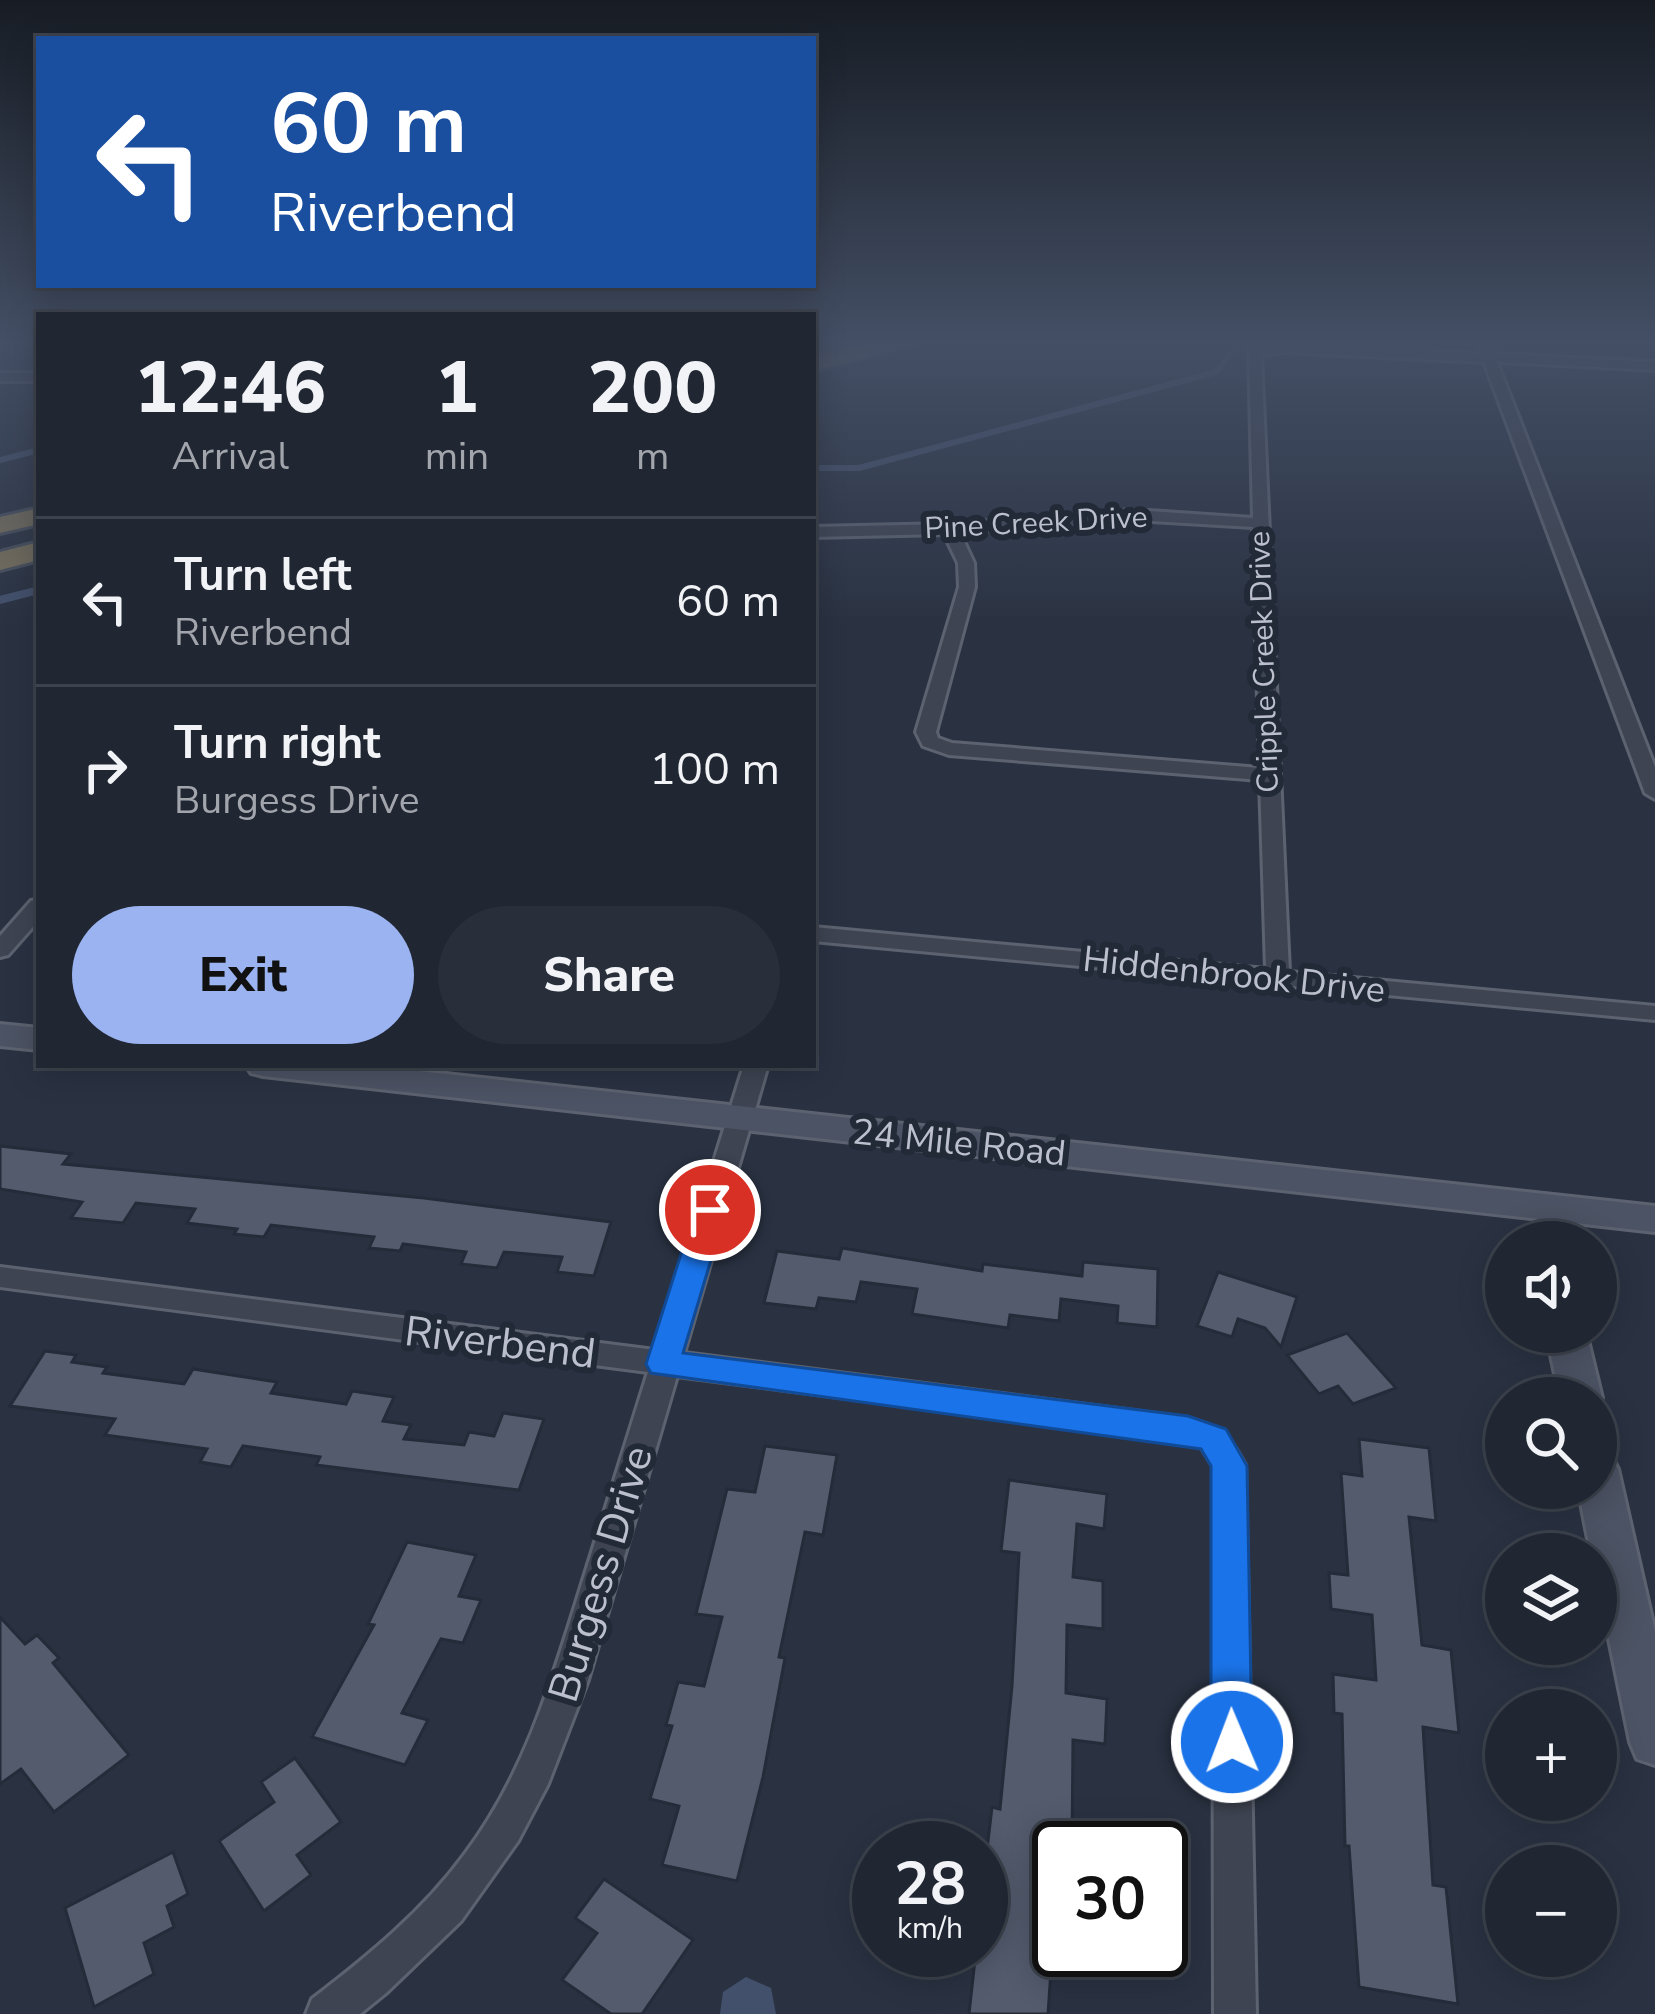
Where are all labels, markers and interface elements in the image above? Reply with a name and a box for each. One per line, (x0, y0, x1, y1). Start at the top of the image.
text: 60 m (270, 67, 467, 182)
icon: left (72, 84, 228, 240)
text: Riverbend (270, 176, 517, 250)
text: 12:46 (135, 339, 326, 437)
text: 1 (435, 339, 479, 437)
text: 200 (588, 339, 717, 437)
text: Arrival (172, 430, 289, 483)
text: min (425, 430, 489, 483)
text: m (636, 430, 669, 483)
street label: Pine Creek Drive (923, 497, 1149, 549)
street label: Cripple Creek Drive (1239, 530, 1289, 794)
text: Turn left (174, 545, 352, 606)
icon: left (72, 569, 138, 635)
text: 60 m (676, 571, 780, 632)
text: Riverbend (174, 606, 352, 659)
text: Turn right (174, 713, 381, 774)
icon: right (72, 737, 138, 803)
text: 100 m (649, 739, 780, 800)
text: Burgess Drive (174, 774, 420, 827)
button: Exit (72, 906, 414, 1044)
button: Share (438, 906, 780, 1044)
street label: Hiddenbrook Drive (1080, 935, 1388, 1015)
street label: 24 Mile Road (850, 1107, 1068, 1179)
pin (659, 1159, 761, 1261)
icon: arrive (677, 1177, 743, 1243)
map controls (1485, 1221, 1617, 1977)
button: sound (1485, 1221, 1617, 1353)
street label: Riverbend (401, 1303, 599, 1383)
button: search (1485, 1377, 1617, 1509)
street label: Burgess Drive (535, 1439, 667, 1709)
button: layers (1485, 1533, 1617, 1665)
position arrow (1169, 1679, 1295, 1805)
button: + (1485, 1689, 1617, 1821)
speed limit sign: 30 (1032, 1821, 1188, 1977)
text: 28 (894, 1843, 966, 1925)
button: − (1485, 1845, 1617, 1977)
text: km/h (897, 1908, 963, 1949)

